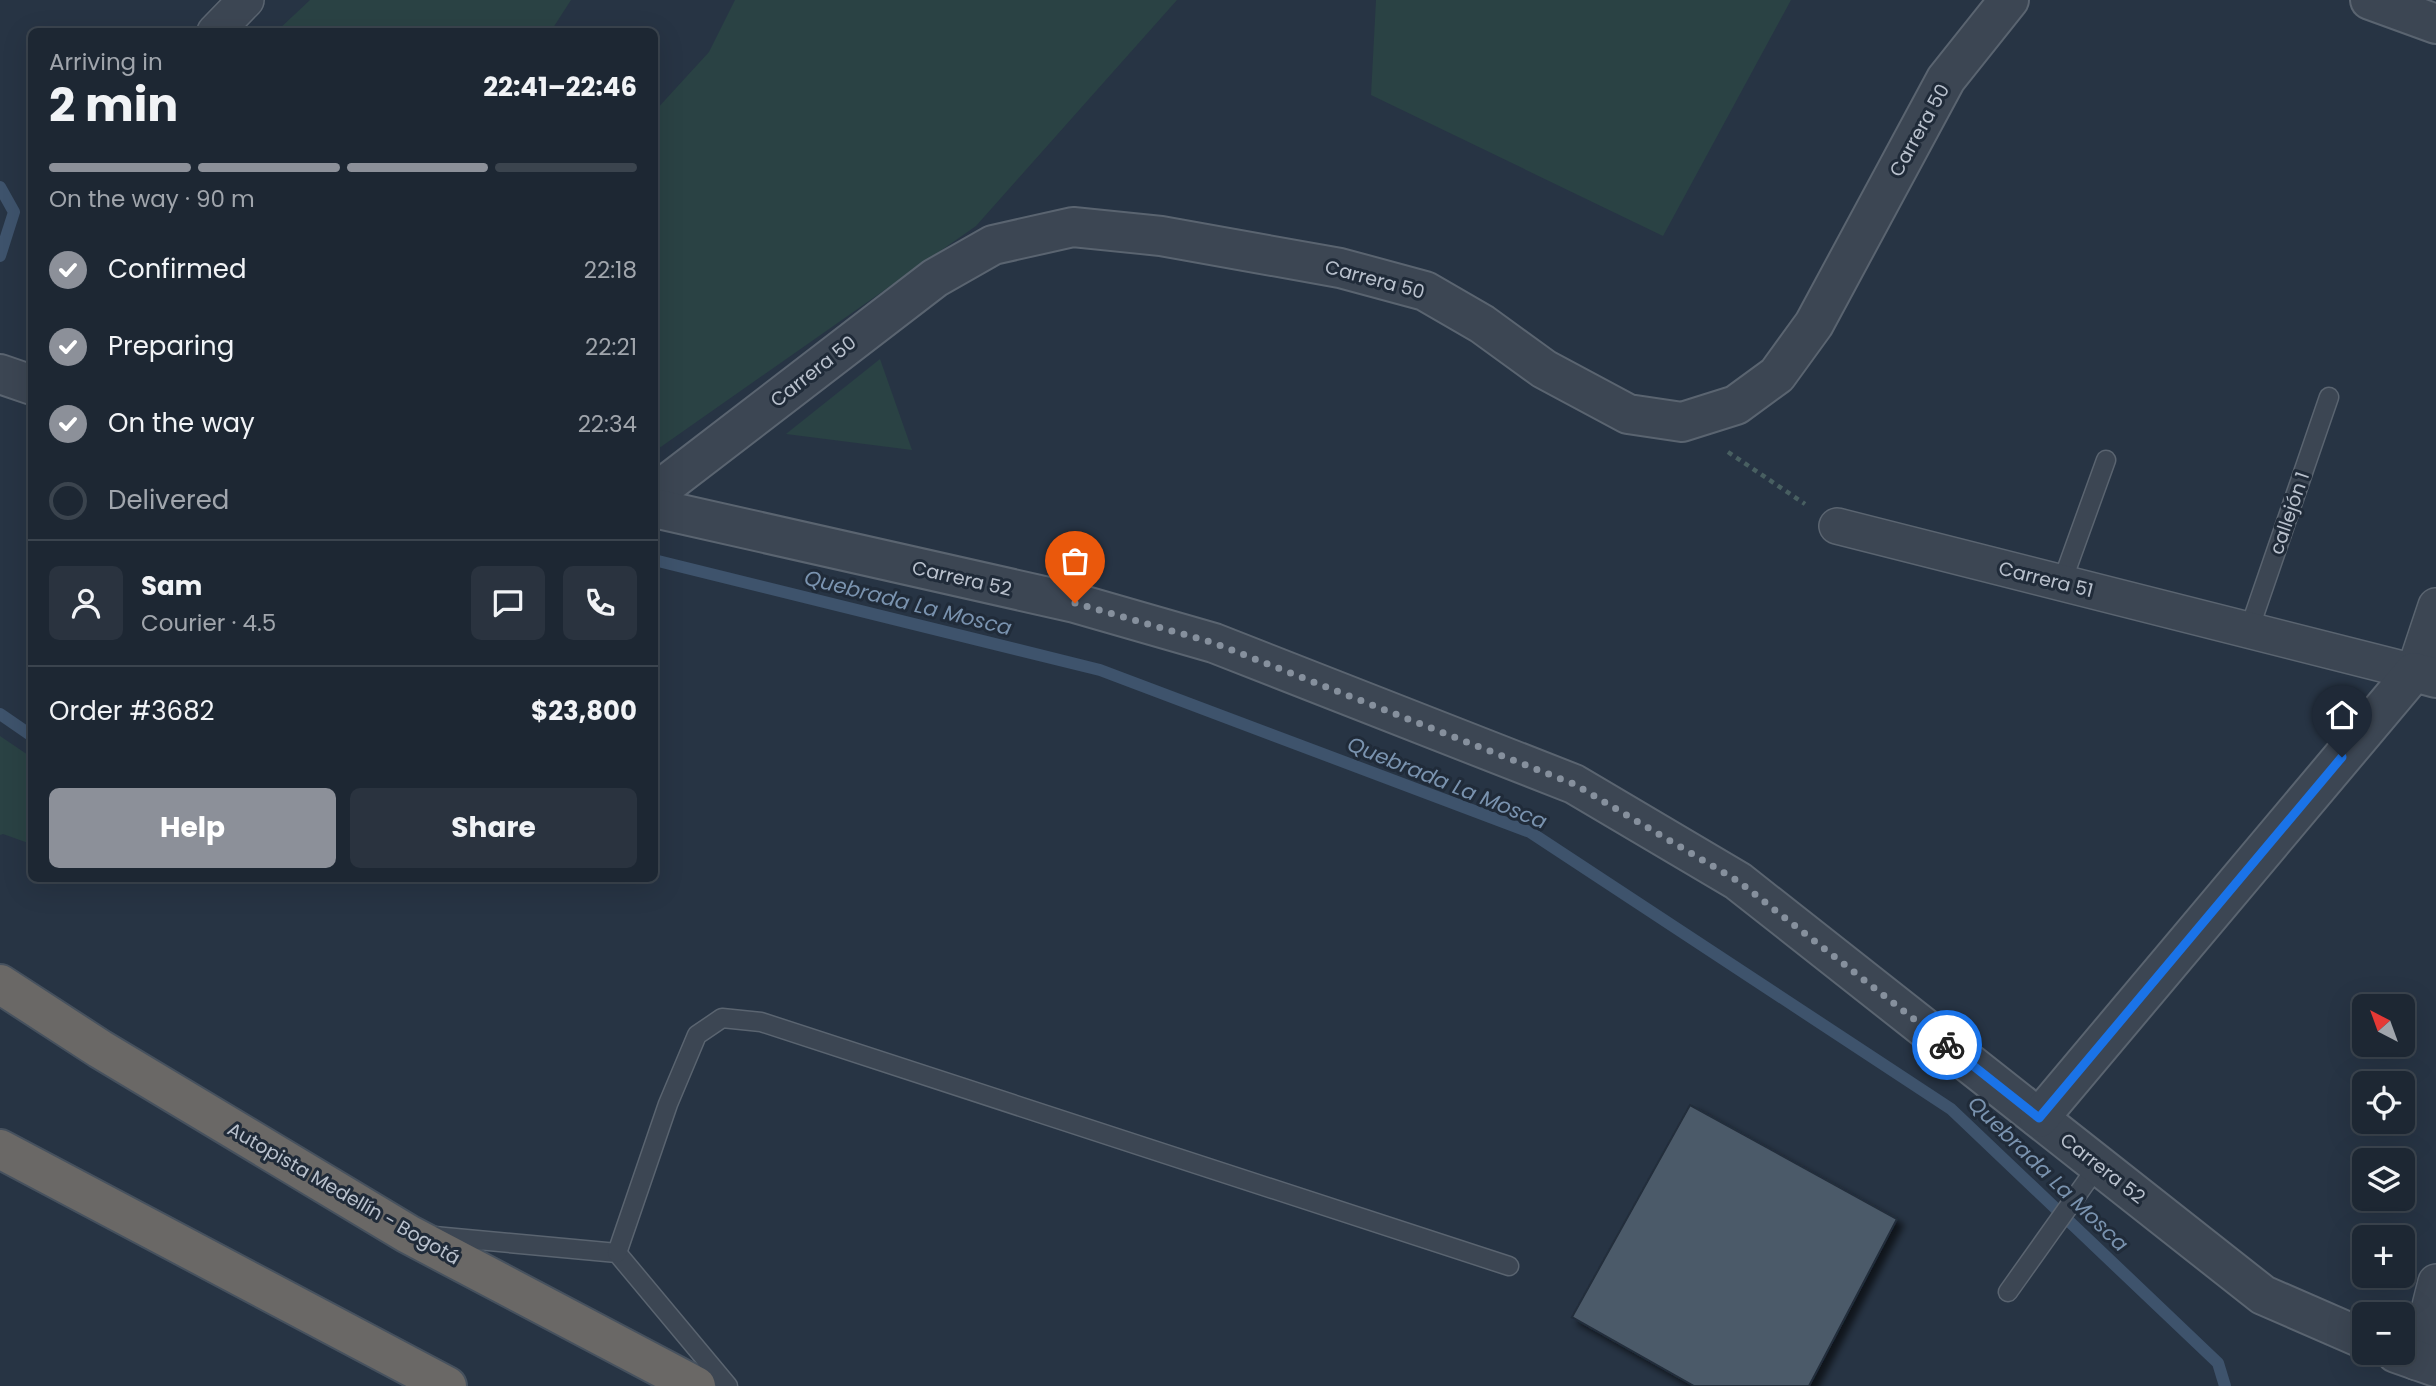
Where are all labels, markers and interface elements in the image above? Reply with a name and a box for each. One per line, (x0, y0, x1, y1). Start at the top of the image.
text: Arriving in (49, 46, 163, 78)
text: 22:41–22:46 (483, 69, 637, 105)
text: 2 min (49, 73, 178, 137)
street label: Carrera 50 (1883, 79, 1956, 182)
text: On the way · 90 m (49, 183, 255, 215)
icon: check (49, 251, 87, 289)
text: Confirmed (108, 251, 246, 287)
street label: Carrera 50 (1322, 253, 1428, 306)
text: 22:18 (584, 254, 637, 286)
icon: check (49, 328, 87, 366)
text: Preparing (108, 328, 234, 364)
street label: Carrera 50 (765, 329, 862, 414)
text: 22:21 (585, 331, 637, 363)
icon: check (49, 405, 87, 443)
text: On the way (108, 405, 255, 441)
text: 22:34 (578, 408, 637, 440)
street label: callejón 1 (2263, 468, 2316, 558)
text: Delivered (108, 482, 229, 518)
pin (1045, 531, 1105, 603)
icon: bag (1056, 542, 1094, 580)
street label: Carrera 52 (909, 554, 1014, 603)
street label: Carrera 51 (1996, 555, 2096, 604)
water label: Quebrada La Mosca (801, 563, 1015, 642)
button: person (49, 566, 123, 640)
button: chat (471, 566, 545, 640)
button: phone (563, 566, 637, 640)
text: Sam (141, 568, 202, 604)
text: Courier · 4.5 (141, 607, 276, 639)
pin (2312, 685, 2372, 757)
text: Order #3682 (49, 693, 215, 729)
text: $23,800 (531, 693, 637, 729)
icon: home (2323, 696, 2361, 734)
water label: Quebrada La Mosca (1343, 729, 1551, 836)
button: Help (49, 788, 336, 868)
button: Share (350, 788, 637, 868)
north arrow (2352, 994, 2415, 1057)
map controls (2352, 994, 2415, 1365)
courier (1912, 1010, 1982, 1080)
icon: bike (1928, 1026, 1966, 1064)
button: locate (2352, 1071, 2415, 1134)
water label: Quebrada La Mosca (1962, 1089, 2135, 1258)
street label: Autopista Medellín - Bogotá (222, 1116, 465, 1271)
street label: Carrera 52 (2054, 1127, 2151, 1210)
button: layers (2352, 1148, 2415, 1211)
button: + (2352, 1225, 2415, 1288)
button: − (2352, 1302, 2415, 1365)

